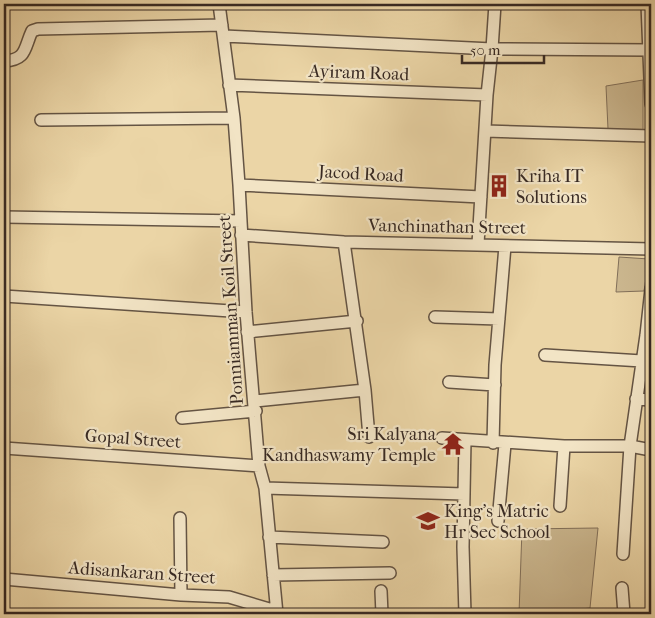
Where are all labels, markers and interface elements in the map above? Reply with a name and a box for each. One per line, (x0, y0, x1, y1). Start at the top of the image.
scale bar (462, 32, 545, 64)
text: 50 m (470, 41, 501, 59)
street label: Ayiram Road (307, 61, 410, 85)
street label: Jacod Road (316, 161, 404, 187)
place label: Kriha IT Solutions (516, 166, 587, 208)
building icon: Kriha IT Solutions (486, 173, 512, 199)
street label: Ponniamman Koil Street (214, 214, 248, 406)
street label: Vanchinathan Street (367, 215, 527, 239)
place label: Sri Kalyana Kandhaswamy Temple (262, 424, 437, 466)
street label: Gopal Street (84, 425, 182, 453)
temple icon: Sri Kalyana Kandhaswamy Temple (440, 431, 466, 457)
place label: King's Matric Hr Sec School (444, 501, 550, 543)
school or university icon: King's Matric Hr Sec School (415, 508, 441, 534)
street label: Adisankaran Street (67, 557, 217, 589)

